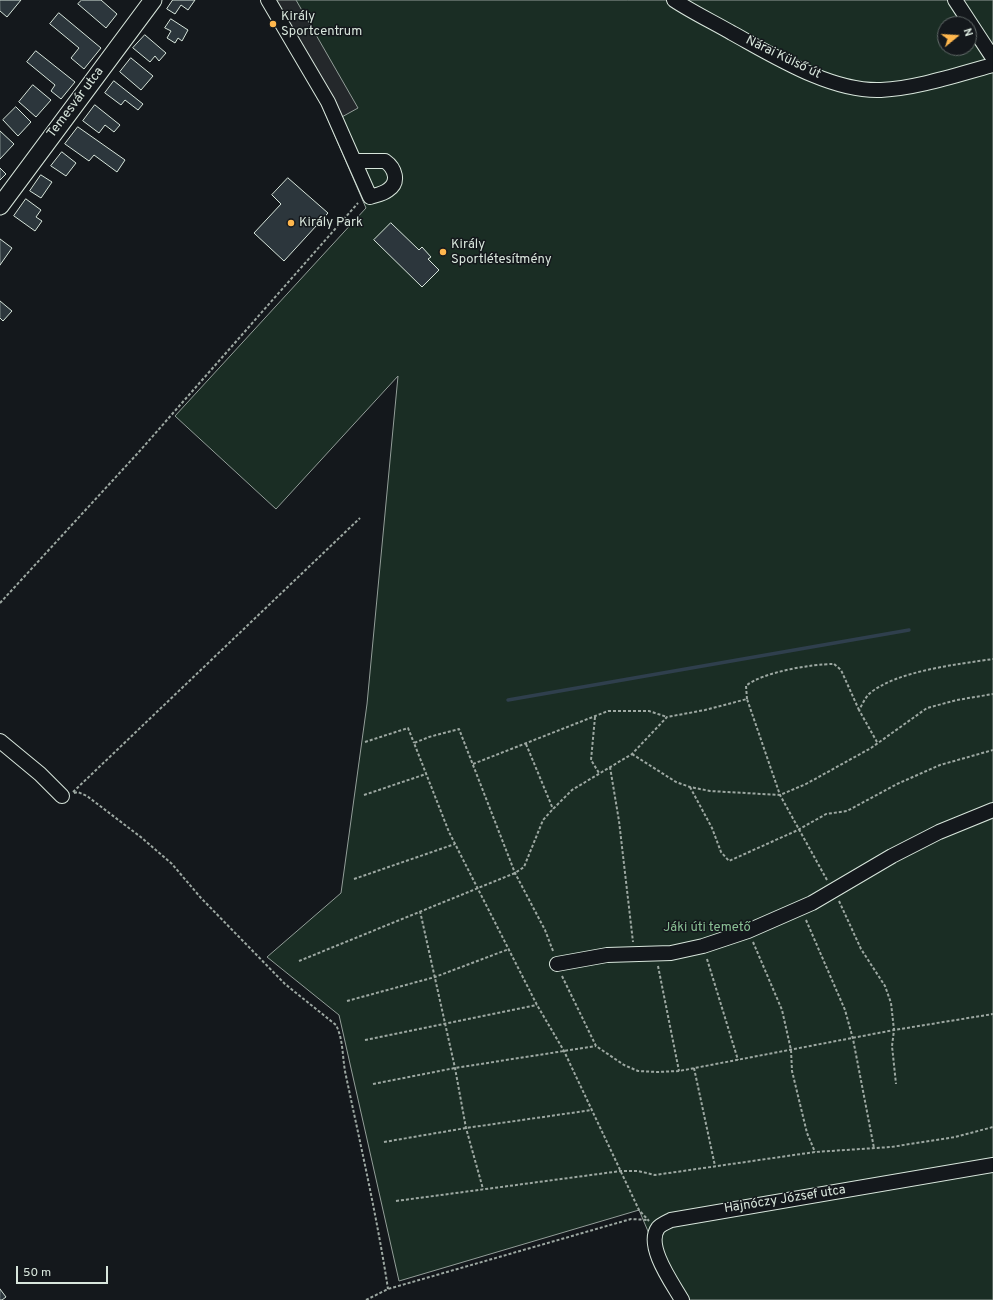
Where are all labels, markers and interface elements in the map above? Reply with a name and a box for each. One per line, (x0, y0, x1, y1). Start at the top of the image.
place label: Király Sportcentrum (281, 9, 362, 40)
north arrow (937, 16, 977, 56)
marker: Király Sportcentrum (268, 19, 278, 29)
text: N (960, 27, 975, 39)
street label: Nárai Külső út (743, 33, 823, 83)
street label: Temesvár utca (44, 65, 108, 141)
place label: Király Park (299, 215, 363, 231)
marker: Király Park (286, 218, 296, 228)
place label: Király Sportlétesítmény (451, 237, 552, 268)
marker: Király Sportlétesítmény (438, 247, 448, 257)
park label: Jáki úti temető (663, 920, 751, 936)
street label: Hajnóczy József utca (723, 1183, 847, 1217)
scale bar (18, 1258, 110, 1284)
text: 50 m (23, 1265, 51, 1281)

